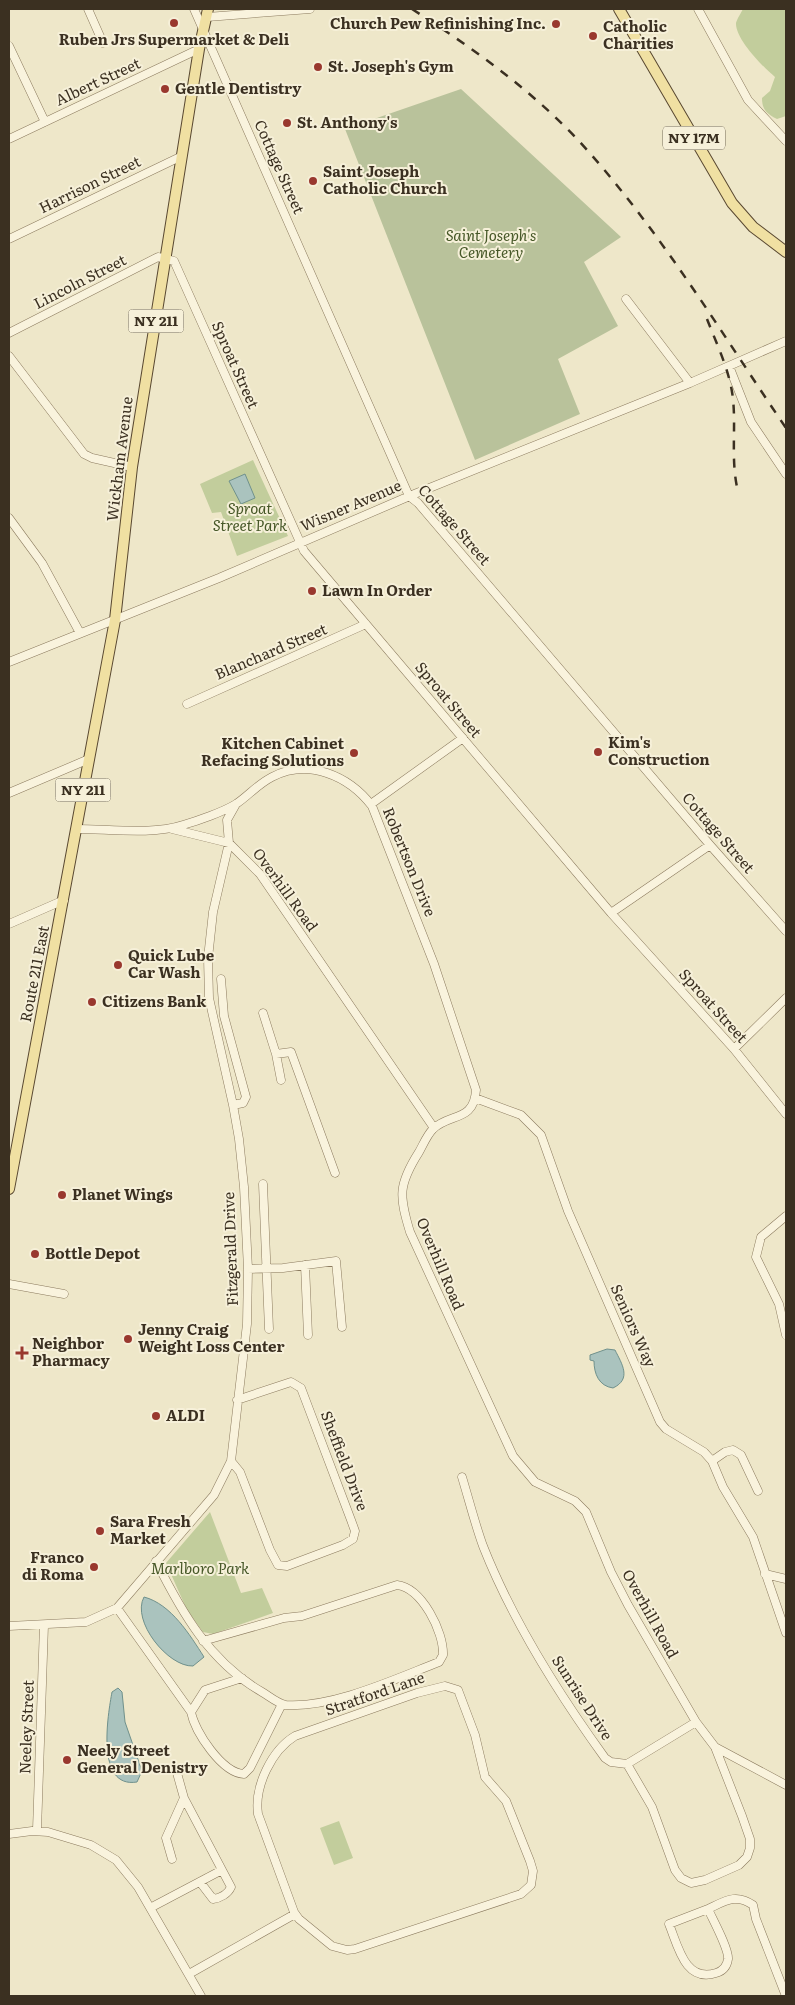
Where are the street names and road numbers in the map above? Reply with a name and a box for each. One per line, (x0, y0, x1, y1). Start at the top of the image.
street label: Albert Street (51, 51, 144, 110)
street label: Cottage Street (249, 116, 311, 217)
road number: NY 17M (663, 126, 725, 150)
street label: Harrison Street (34, 149, 144, 218)
street label: Lincoln Street (29, 247, 130, 314)
road number: NY 211 (128, 310, 184, 332)
street label: Sproat Street (207, 317, 266, 412)
street label: Wickham Avenue (99, 395, 138, 523)
street label: Wisner Avenue (296, 473, 405, 536)
street label: Cottage Street (413, 478, 497, 570)
street label: Blanchard Street (211, 617, 330, 685)
street label: Sproat Street (410, 656, 488, 742)
road number: NY 211 (56, 778, 110, 802)
street label: Cottage Street (677, 786, 761, 878)
street label: Robertson Drive (378, 803, 443, 920)
street label: Overhill Road (248, 842, 324, 936)
street label: Route 211 East (13, 923, 54, 1024)
street label: Sproat Street (674, 963, 754, 1047)
street label: Fitzgerald Drive (216, 1191, 243, 1307)
street label: Overhill Road (412, 1214, 471, 1313)
street label: Seniors Way (606, 1280, 663, 1371)
street label: Sheffield Drive (316, 1407, 375, 1514)
street label: Overhill Road (617, 1565, 685, 1662)
street label: Sunrise Drive (547, 1650, 619, 1744)
street label: Stratford Lane (322, 1665, 428, 1720)
street label: Neeley Street (12, 1680, 39, 1774)

